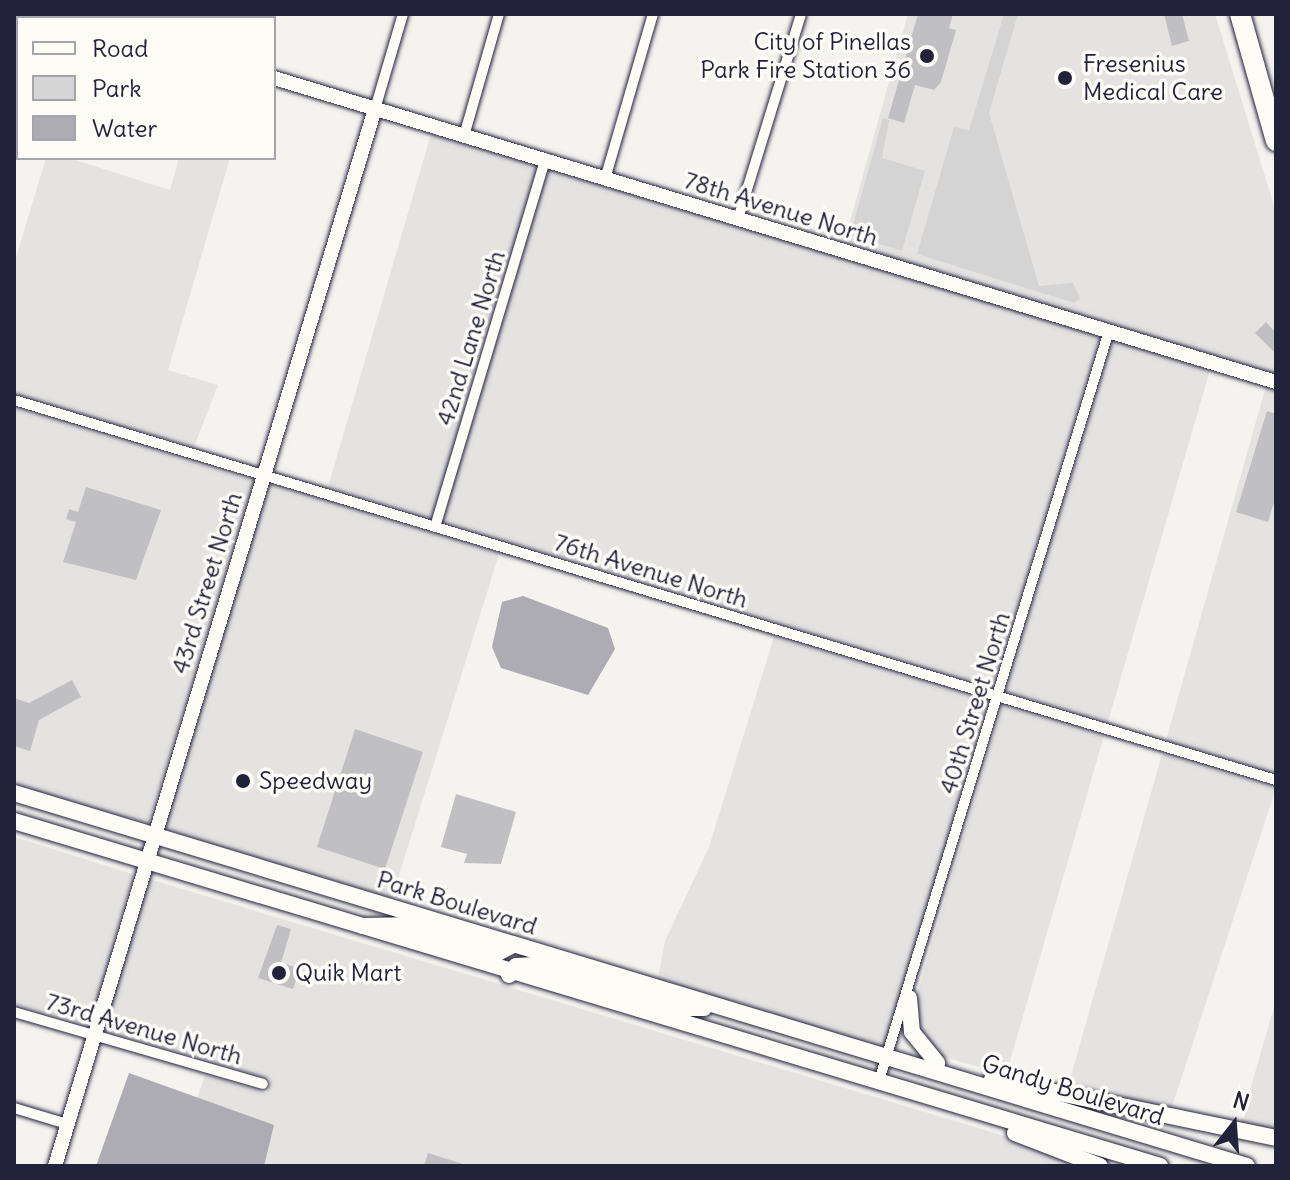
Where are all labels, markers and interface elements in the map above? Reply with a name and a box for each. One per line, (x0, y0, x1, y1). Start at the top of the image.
legend (16, 16, 276, 160)
place label: City of Pinellas Park Fire Station 36 (700, 28, 911, 84)
text: Road (92, 33, 148, 63)
marker: City of Pinellas Park Fire Station 36 (918, 47, 936, 65)
place label: Fresenius Medical Care (1083, 50, 1223, 106)
marker: Fresenius Medical Care (1054, 67, 1076, 89)
text: Park (92, 73, 142, 103)
text: Water (92, 113, 157, 143)
street label: 78th Avenue North (681, 166, 881, 252)
street label: 42nd Lane North (431, 247, 511, 429)
street label: 43rd Street North (166, 489, 248, 677)
street label: 76th Avenue North (551, 528, 751, 614)
street label: 40th Street North (934, 609, 1016, 797)
place label: Speedway (259, 767, 372, 795)
marker: Speedway (234, 772, 252, 790)
street label: Park Boulevard (374, 865, 540, 941)
place label: Quik Mart (295, 959, 401, 987)
marker: Quik Mart (270, 964, 288, 982)
street label: 73rd Avenue North (43, 987, 245, 1071)
street label: Gandy Boulevard (979, 1049, 1167, 1131)
north arrow (1194, 1084, 1274, 1164)
text: N (1230, 1085, 1252, 1117)

